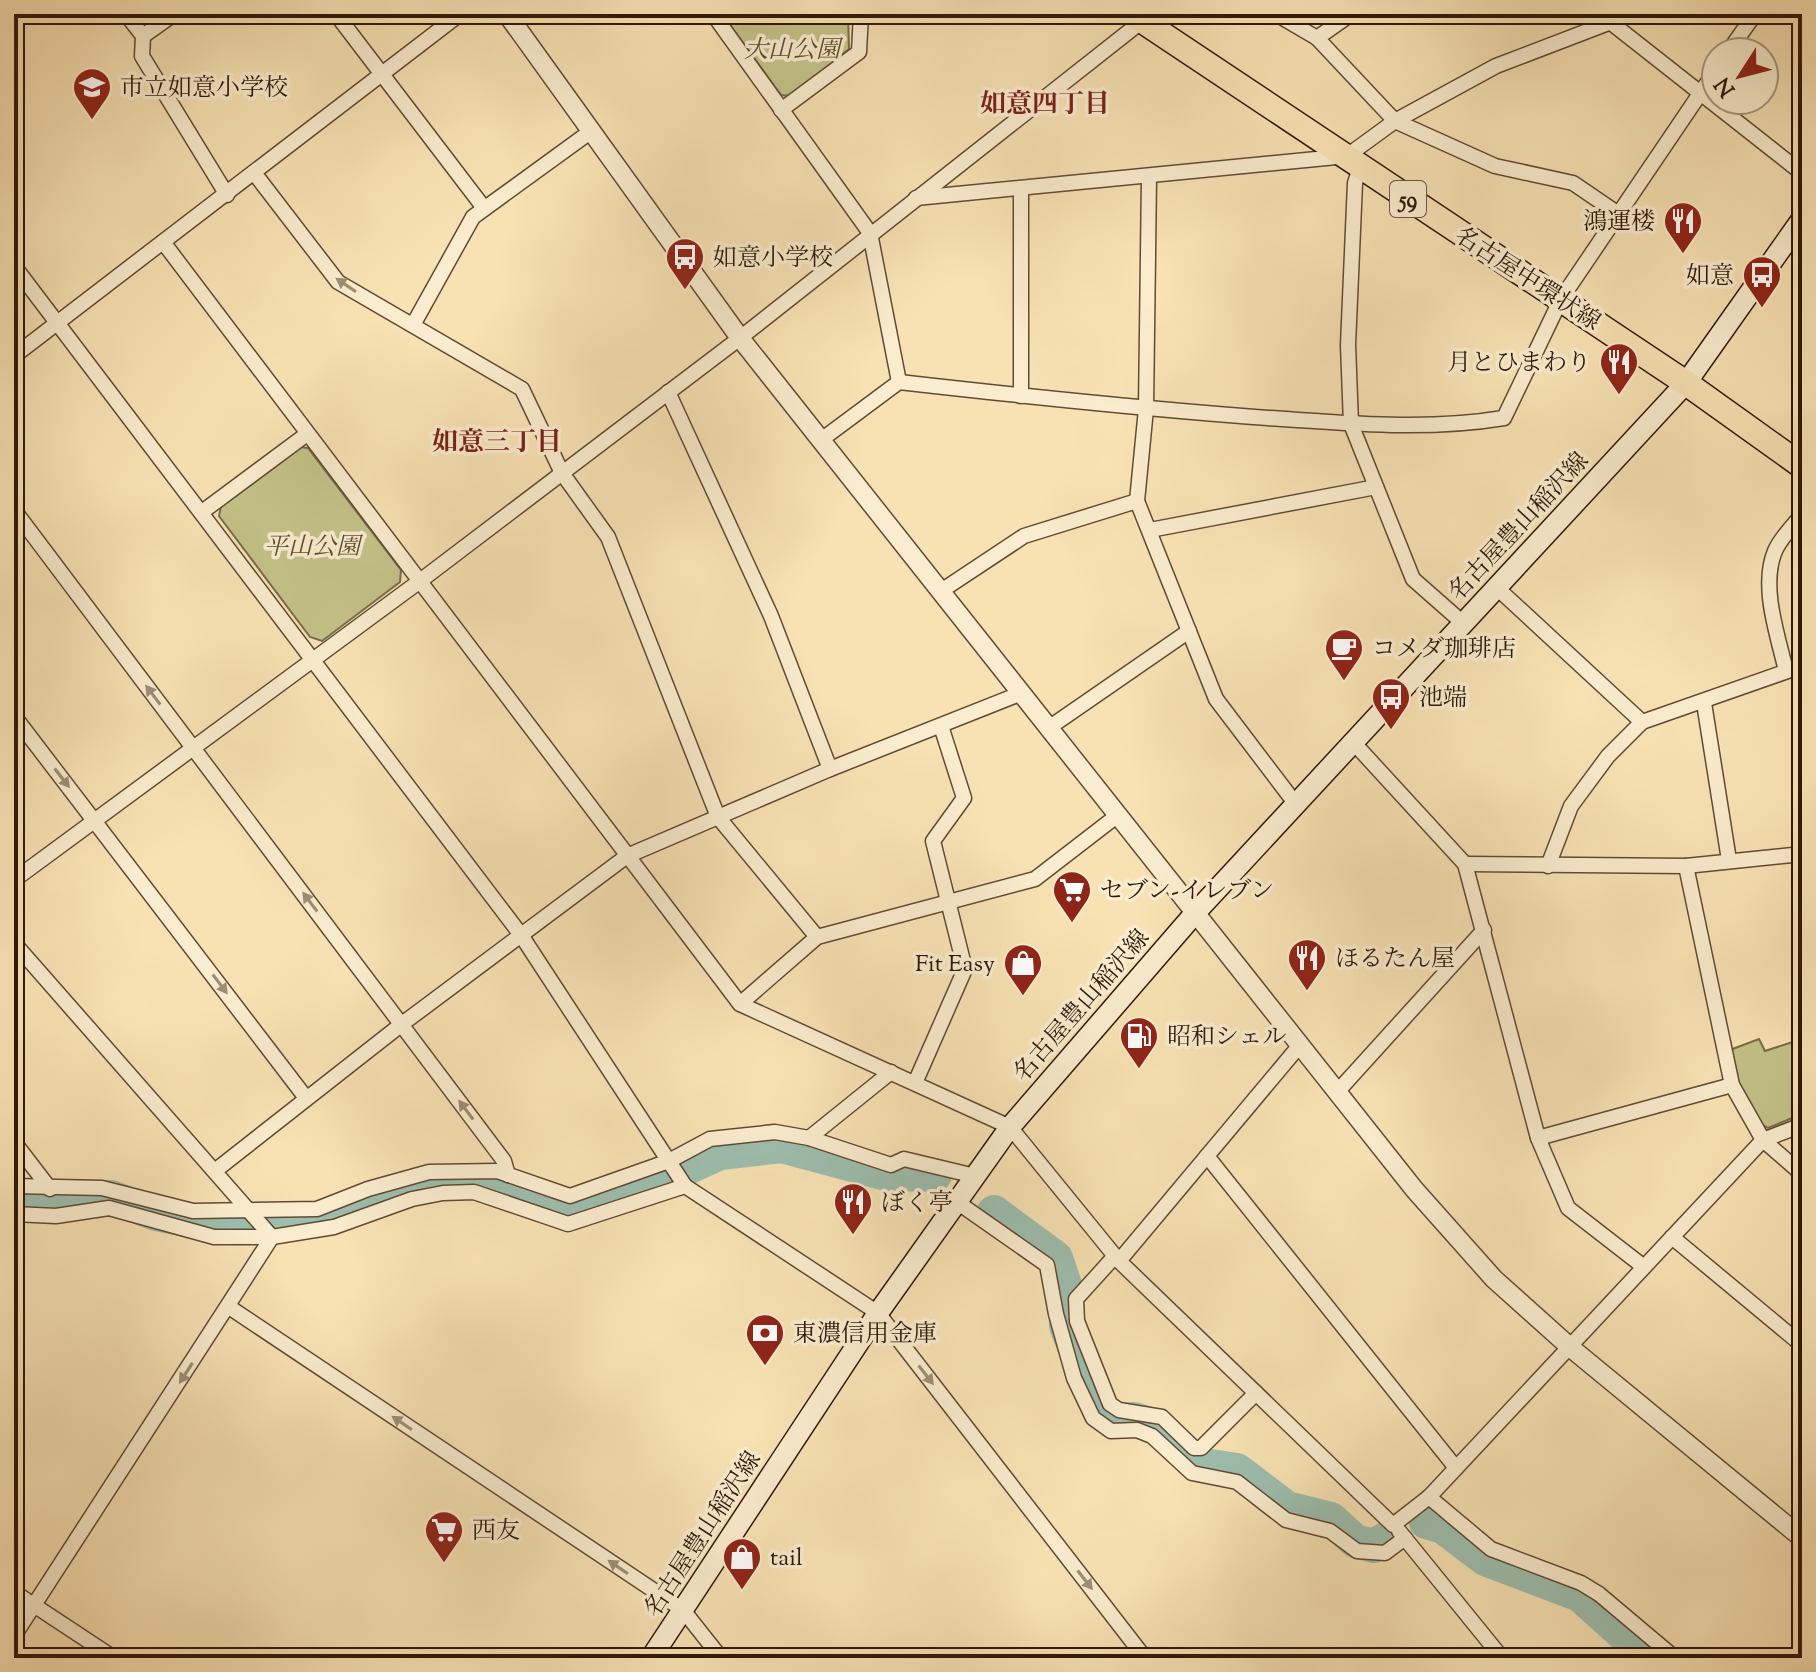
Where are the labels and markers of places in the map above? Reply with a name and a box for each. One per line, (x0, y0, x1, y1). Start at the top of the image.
school or university icon: 市立如意小学校 (71, 66, 113, 121)
place label: 市立如意小学校 (120, 72, 288, 106)
restaurant icon: 鴻運楼 (1662, 200, 1704, 255)
place label: 鴻運楼 (1583, 206, 1655, 240)
bus stop icon: 如意小学校 (664, 236, 706, 291)
place label: 如意小学校 (713, 242, 833, 276)
bus stop icon: 如意 (1741, 254, 1783, 309)
place label: 如意 (1686, 260, 1734, 294)
restaurant icon: 月とひまわり (1598, 341, 1640, 396)
place label: 月とひまわり (1447, 347, 1591, 381)
cafe icon: コメダ珈琲店 (1323, 627, 1365, 682)
place label: コメダ珈琲店 (1372, 633, 1516, 667)
bus stop icon: 池端 (1370, 676, 1412, 731)
place label: 池端 (1419, 682, 1467, 716)
supermarket icon: セブン-イレブン (1051, 869, 1093, 924)
place label: セブン-イレブン (1100, 875, 1274, 909)
restaurant icon: ほるたん屋 (1286, 937, 1328, 992)
shop icon: Fit Easy (1002, 942, 1044, 997)
place label: ほるたん屋 (1335, 943, 1455, 977)
place label: Fit Easy (915, 948, 995, 982)
fuel station icon: 昭和シェル (1118, 1015, 1160, 1070)
place label: 昭和シェル (1167, 1021, 1287, 1055)
restaurant icon: ぼく亭 (832, 1181, 874, 1236)
place label: ぼく亭 (881, 1187, 953, 1221)
bank icon: 東濃信用金庫 (744, 1312, 786, 1367)
place label: 東濃信用金庫 (793, 1318, 937, 1352)
supermarket icon: 西友 (423, 1509, 465, 1564)
place label: 西友 (472, 1515, 520, 1549)
shop icon: tail (721, 1536, 763, 1591)
place label: tail (770, 1542, 803, 1576)

